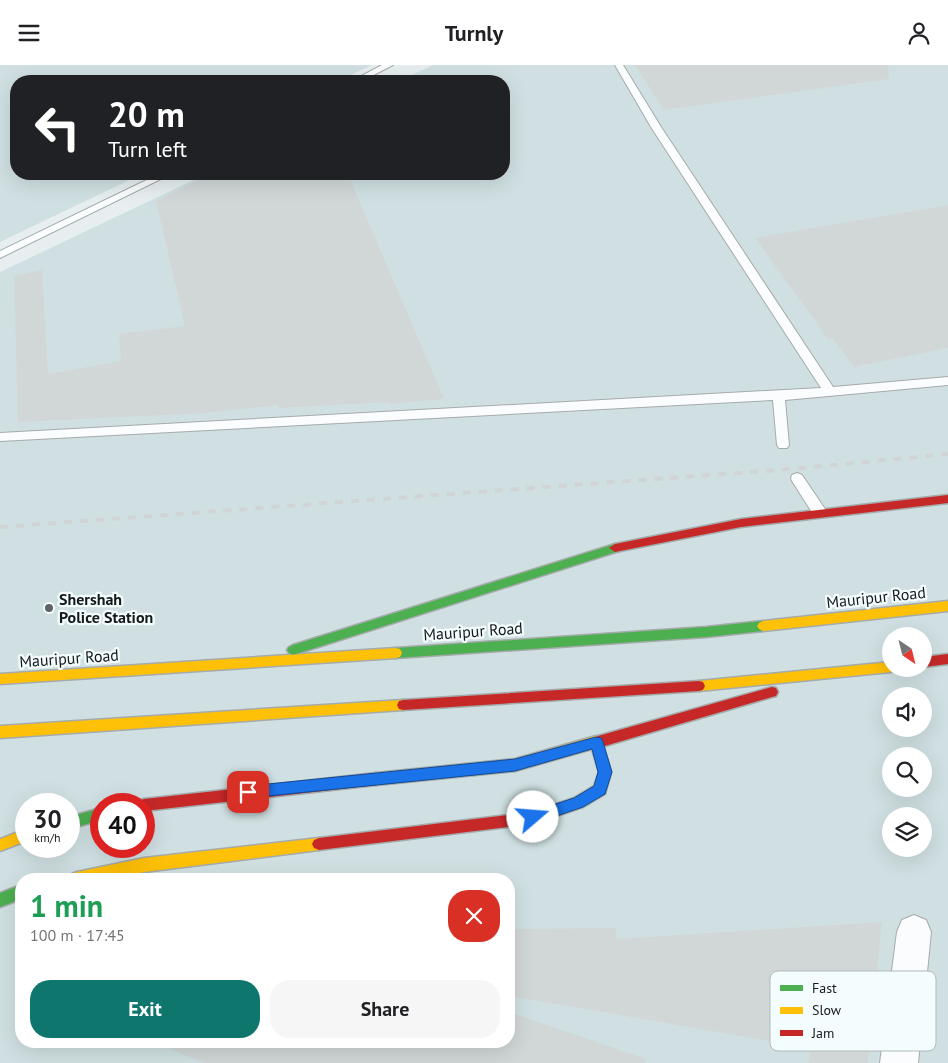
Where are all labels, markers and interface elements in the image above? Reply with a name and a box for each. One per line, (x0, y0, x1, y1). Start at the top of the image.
icon: menu (15, 19, 43, 47)
text: Turnly (445, 19, 503, 47)
icon: person (905, 19, 933, 47)
text: 20 m (108, 91, 185, 137)
icon: left (25, 95, 90, 160)
text: Turn left (108, 135, 187, 163)
street label: Mauripur Road (825, 582, 927, 612)
place label: Shershah Police Station (59, 589, 153, 627)
marker: Shershah Police Station (43, 602, 55, 614)
street label: Mauripur Road (423, 618, 523, 644)
north arrow (882, 627, 932, 677)
map controls (882, 627, 932, 857)
street label: Mauripur Road (19, 645, 119, 671)
button: sound (882, 687, 932, 737)
button: search (882, 747, 932, 797)
pin (227, 771, 269, 813)
icon: arrive (234, 778, 262, 806)
position arrow (506, 790, 558, 842)
speed limit sign: 40 (90, 793, 155, 858)
text: 30 (33, 803, 62, 835)
button: layers (882, 807, 932, 857)
text: km/h (34, 830, 61, 845)
text: 1 min (30, 886, 103, 925)
button: close (448, 890, 500, 942)
text: 100 m · 17:45 (30, 925, 125, 945)
legend (770, 971, 936, 1051)
text: Fast (812, 979, 837, 997)
button: Exit (30, 980, 260, 1038)
button: Share (270, 980, 500, 1038)
text: Slow (812, 1001, 842, 1019)
text: Jam (811, 1024, 834, 1042)

